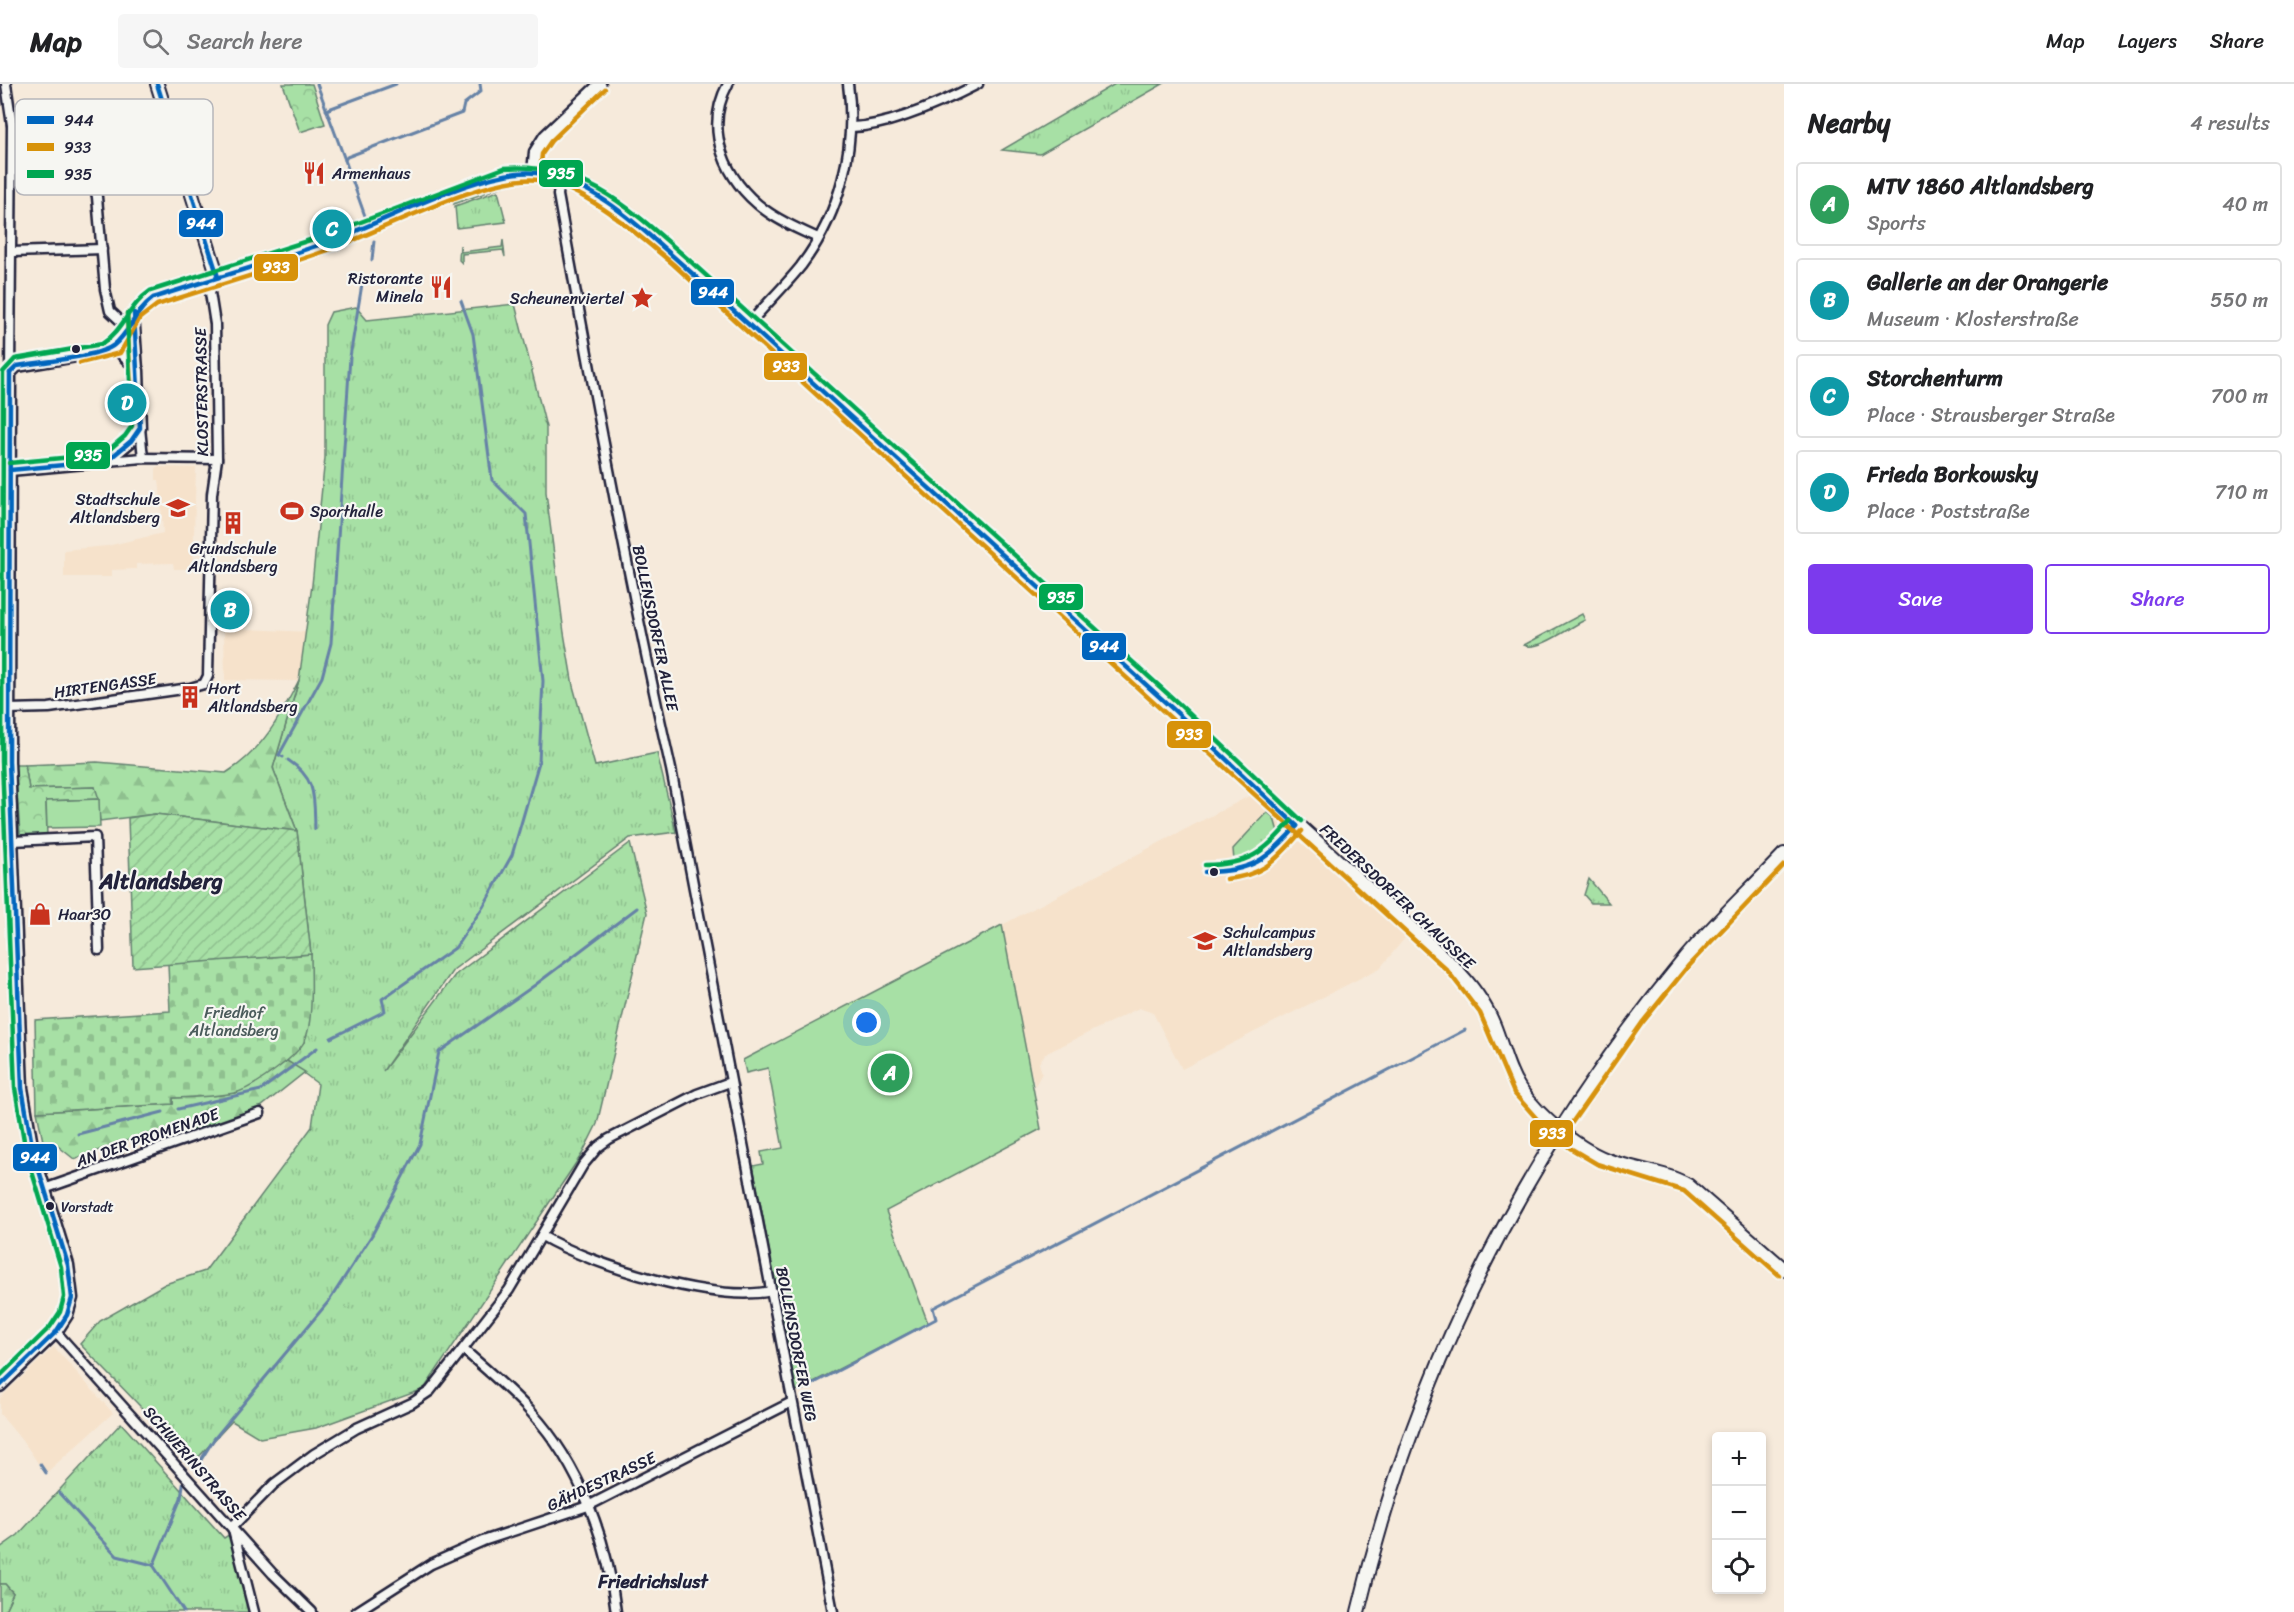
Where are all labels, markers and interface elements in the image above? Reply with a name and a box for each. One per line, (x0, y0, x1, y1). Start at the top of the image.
search box (118, 14, 538, 68)
text: Map (30, 17, 82, 66)
text: Search here (187, 22, 303, 61)
text: Map (2046, 22, 2085, 60)
text: Layers (2118, 22, 2177, 60)
text: Share (2210, 22, 2264, 60)
icon: search (139, 25, 172, 58)
legend (15, 99, 213, 195)
text: Nearby (1808, 100, 1890, 146)
text: 944 (64, 106, 94, 135)
text: 4 results (2190, 106, 2270, 141)
text: 933 (64, 133, 92, 162)
place label: Armenhaus (331, 159, 411, 188)
line badge: 935 (538, 159, 584, 188)
text: 935 (547, 159, 575, 188)
text: 935 (64, 160, 93, 189)
restaurant icon: Armenhaus (301, 160, 327, 186)
text: MTV 1860 Altlandsberg (1867, 167, 2094, 206)
text: A (1823, 187, 1836, 222)
text: 40 m (2222, 187, 2268, 222)
pin: C (312, 206, 352, 252)
text: Sports (1867, 206, 1926, 241)
line badge: 944 (178, 209, 224, 238)
text: 944 (186, 209, 216, 238)
line badge: 933 (253, 253, 299, 282)
text: 933 (262, 253, 290, 282)
text: Gallerie an der Orangerie (1867, 263, 2108, 302)
place label: Ristorante Minela (348, 264, 423, 311)
restaurant icon: Ristorante Minela (428, 274, 454, 300)
line badge: 944 (690, 278, 735, 306)
text: 944 (698, 278, 728, 307)
text: B (1823, 283, 1836, 318)
text: 550 m (2210, 283, 2268, 318)
place label: Scheunenviertel (510, 284, 624, 313)
place icon: Scheunenviertel (629, 285, 655, 311)
text: Museum · Klosterstraße (1867, 302, 2079, 337)
street label: KLOSTERSTRASSE (186, 326, 217, 457)
unlabelled marker (70, 343, 82, 355)
line badge: 933 (763, 352, 808, 381)
text: 933 (772, 352, 800, 381)
text: Storchenturm (1867, 359, 2003, 398)
text: C (1823, 379, 1836, 414)
text: 700 m (2211, 379, 2268, 414)
pin: D (108, 380, 146, 426)
text: Place · Strausberger Straße (1867, 398, 2115, 433)
line badge: 935 (65, 441, 111, 470)
text: 935 (74, 441, 102, 470)
text: Frieda Borkowsky (1867, 455, 2038, 494)
text: D (1824, 475, 1835, 510)
text: 710 m (2215, 475, 2268, 510)
place label: Stadtschule Altlandsberg (69, 485, 160, 532)
text: Place · Poststraße (1867, 494, 2030, 529)
school or university icon: Stadtschule Altlandsberg (165, 495, 191, 521)
place label: Sporthalle (310, 497, 383, 526)
sports icon: Sporthalle (279, 498, 305, 524)
building icon: Grundschule Altlandsberg (220, 510, 246, 536)
place label: Grundschule Altlandsberg (187, 534, 278, 581)
street label: BOLLENSDORFER ALLEE (624, 542, 688, 715)
button: Save (1808, 564, 2033, 634)
button: Share (2045, 564, 2270, 634)
line badge: 935 (1038, 583, 1084, 611)
text: 935 (1047, 583, 1075, 612)
pin: B (210, 588, 250, 632)
line badge: 944 (1081, 632, 1127, 661)
text: 944 (1089, 632, 1119, 661)
street label: HIRTENGASSE (52, 664, 159, 707)
place label: Hort Altlandsberg (207, 674, 298, 721)
building icon: Hort Altlandsberg (177, 684, 203, 710)
line badge: 933 (1166, 720, 1212, 749)
text: 933 (1175, 720, 1203, 749)
street label: FREDERSDORFER CHAUSSEE (1313, 816, 1483, 978)
district label: Altlandsberg (98, 862, 223, 901)
unlabelled marker (1208, 866, 1220, 878)
place label: Haar3O (58, 900, 111, 929)
shop icon: Haar3O (27, 901, 53, 927)
place label: Schulcampus Altlandsberg (1222, 918, 1316, 965)
school or university icon: Schulcampus Altlandsberg (1192, 928, 1218, 954)
park label: Friedhof Altlandsberg (188, 998, 279, 1045)
your location (852, 1008, 881, 1037)
pin: A (870, 1050, 910, 1096)
street label: AN DER PROMENADE (71, 1099, 224, 1176)
line badge: 933 (1529, 1119, 1574, 1148)
text: 933 (1538, 1119, 1566, 1148)
line badge: 944 (12, 1143, 58, 1172)
text: 944 (20, 1143, 50, 1172)
place label: Vorstadt (61, 1195, 114, 1220)
marker: Vorstadt (44, 1200, 56, 1212)
street label: BOLLENSDORFER WEG (767, 1264, 826, 1424)
street label: SCHWERINSTRASSE (136, 1399, 254, 1529)
map controls (1712, 1432, 1766, 1594)
button: + (1712, 1432, 1766, 1486)
street label: GÄHDESTRASSE (542, 1443, 662, 1519)
button: − (1712, 1486, 1766, 1540)
button: locate (1712, 1540, 1766, 1594)
district label: Friedrichslust (597, 1566, 709, 1598)

